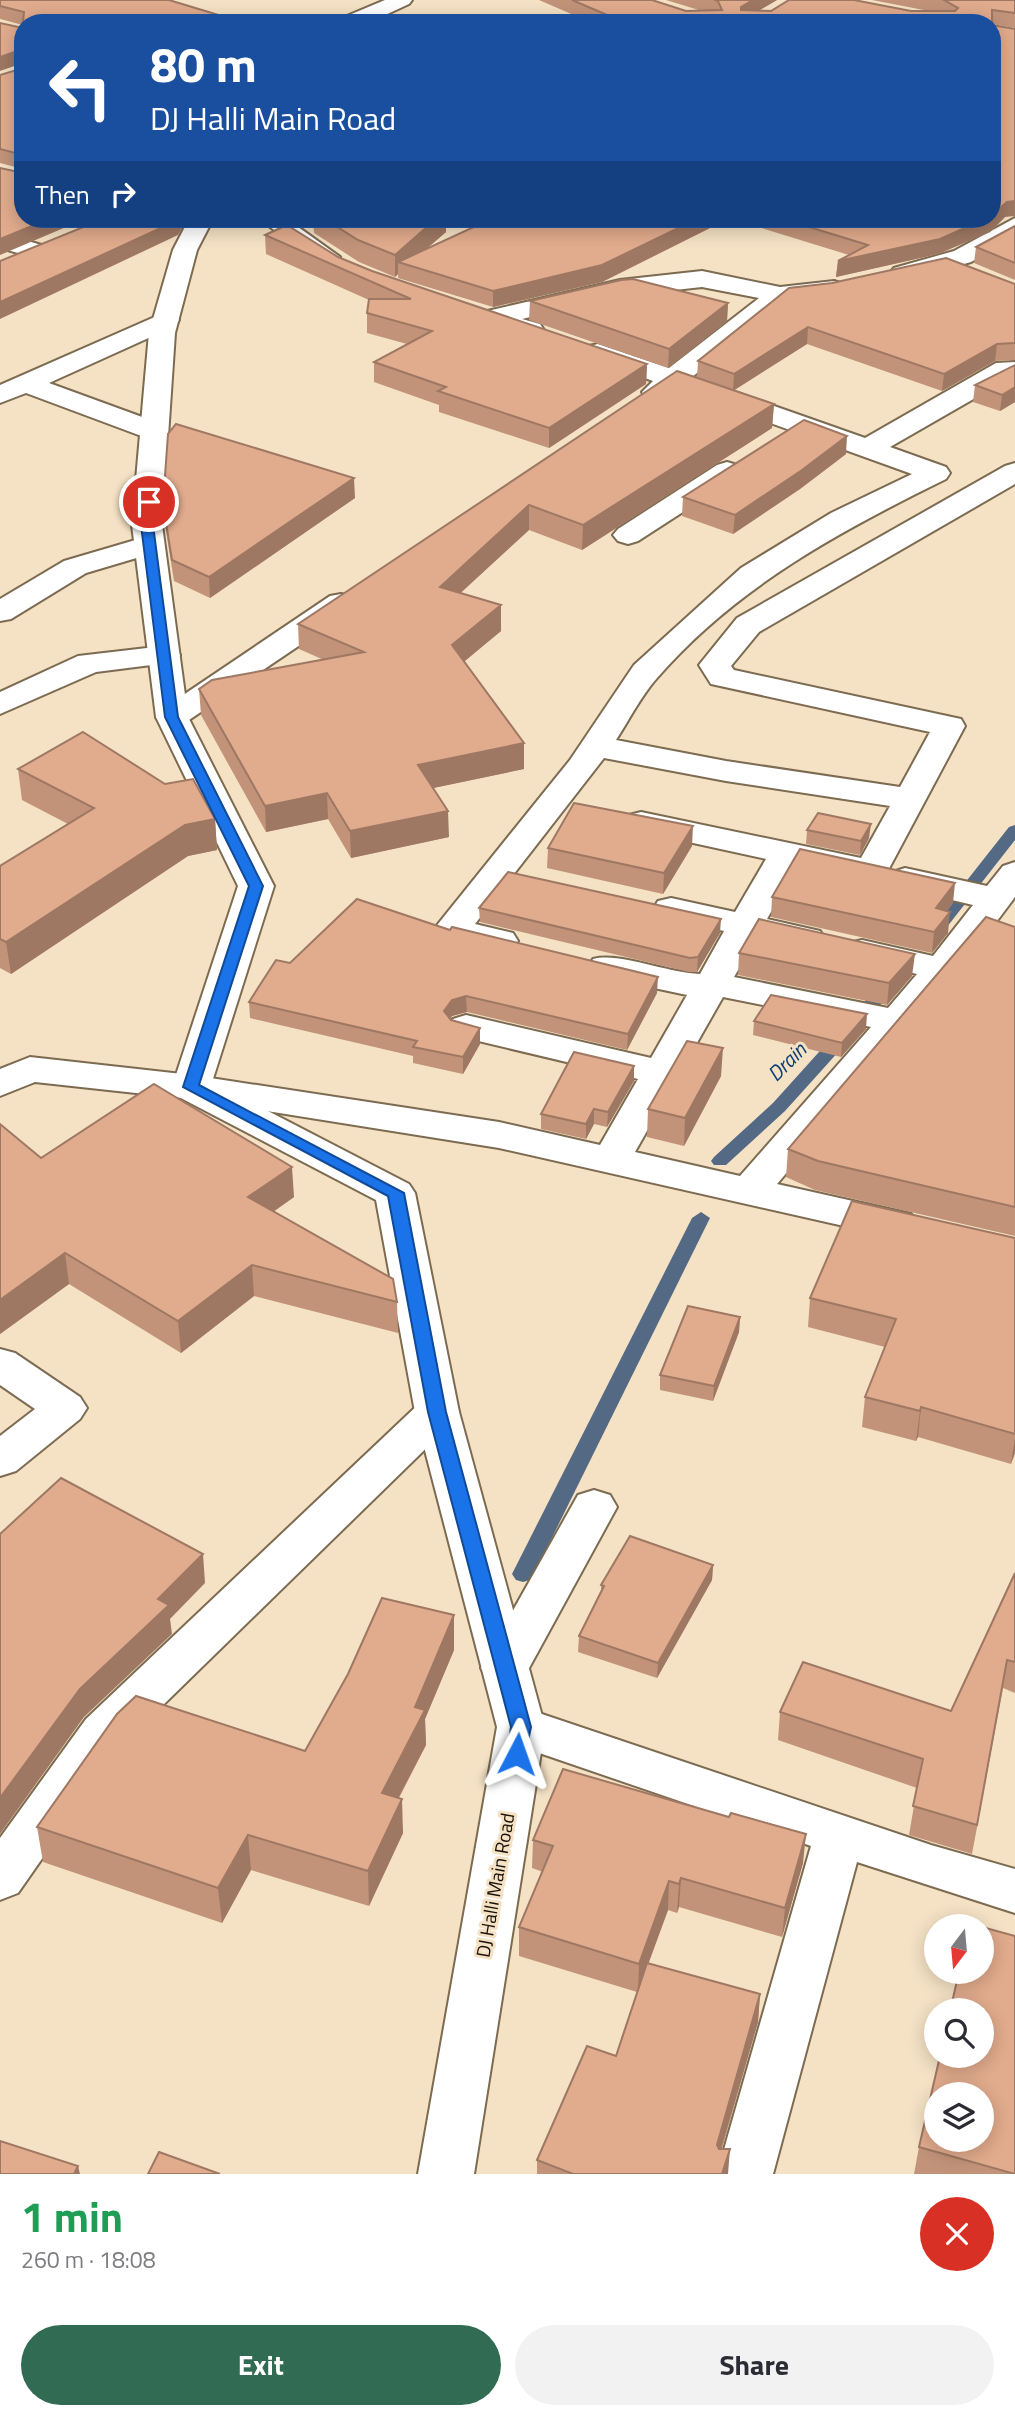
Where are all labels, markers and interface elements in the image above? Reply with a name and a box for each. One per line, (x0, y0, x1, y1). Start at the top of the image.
text: 80 m (150, 26, 257, 101)
icon: left (35, 42, 126, 133)
text: DJ Halli Main Road (150, 94, 396, 142)
text: Then (35, 175, 90, 214)
icon: right (104, 175, 142, 213)
pin (119, 472, 179, 532)
icon: arrive (130, 483, 168, 521)
water label: Drain (759, 1034, 814, 1088)
position arrow (480, 1717, 554, 1791)
street label: DJ Halli Main Road (468, 1810, 521, 1959)
north arrow (924, 1914, 994, 1984)
map controls (924, 1914, 994, 2152)
button: search (924, 1998, 994, 2068)
button: layers (924, 2082, 994, 2152)
text: 1 min (21, 2184, 123, 2248)
button: close (920, 2197, 994, 2271)
text: 260 m · 18:08 (21, 2242, 156, 2277)
button: Exit (21, 2325, 501, 2405)
button: Share (515, 2325, 994, 2405)

